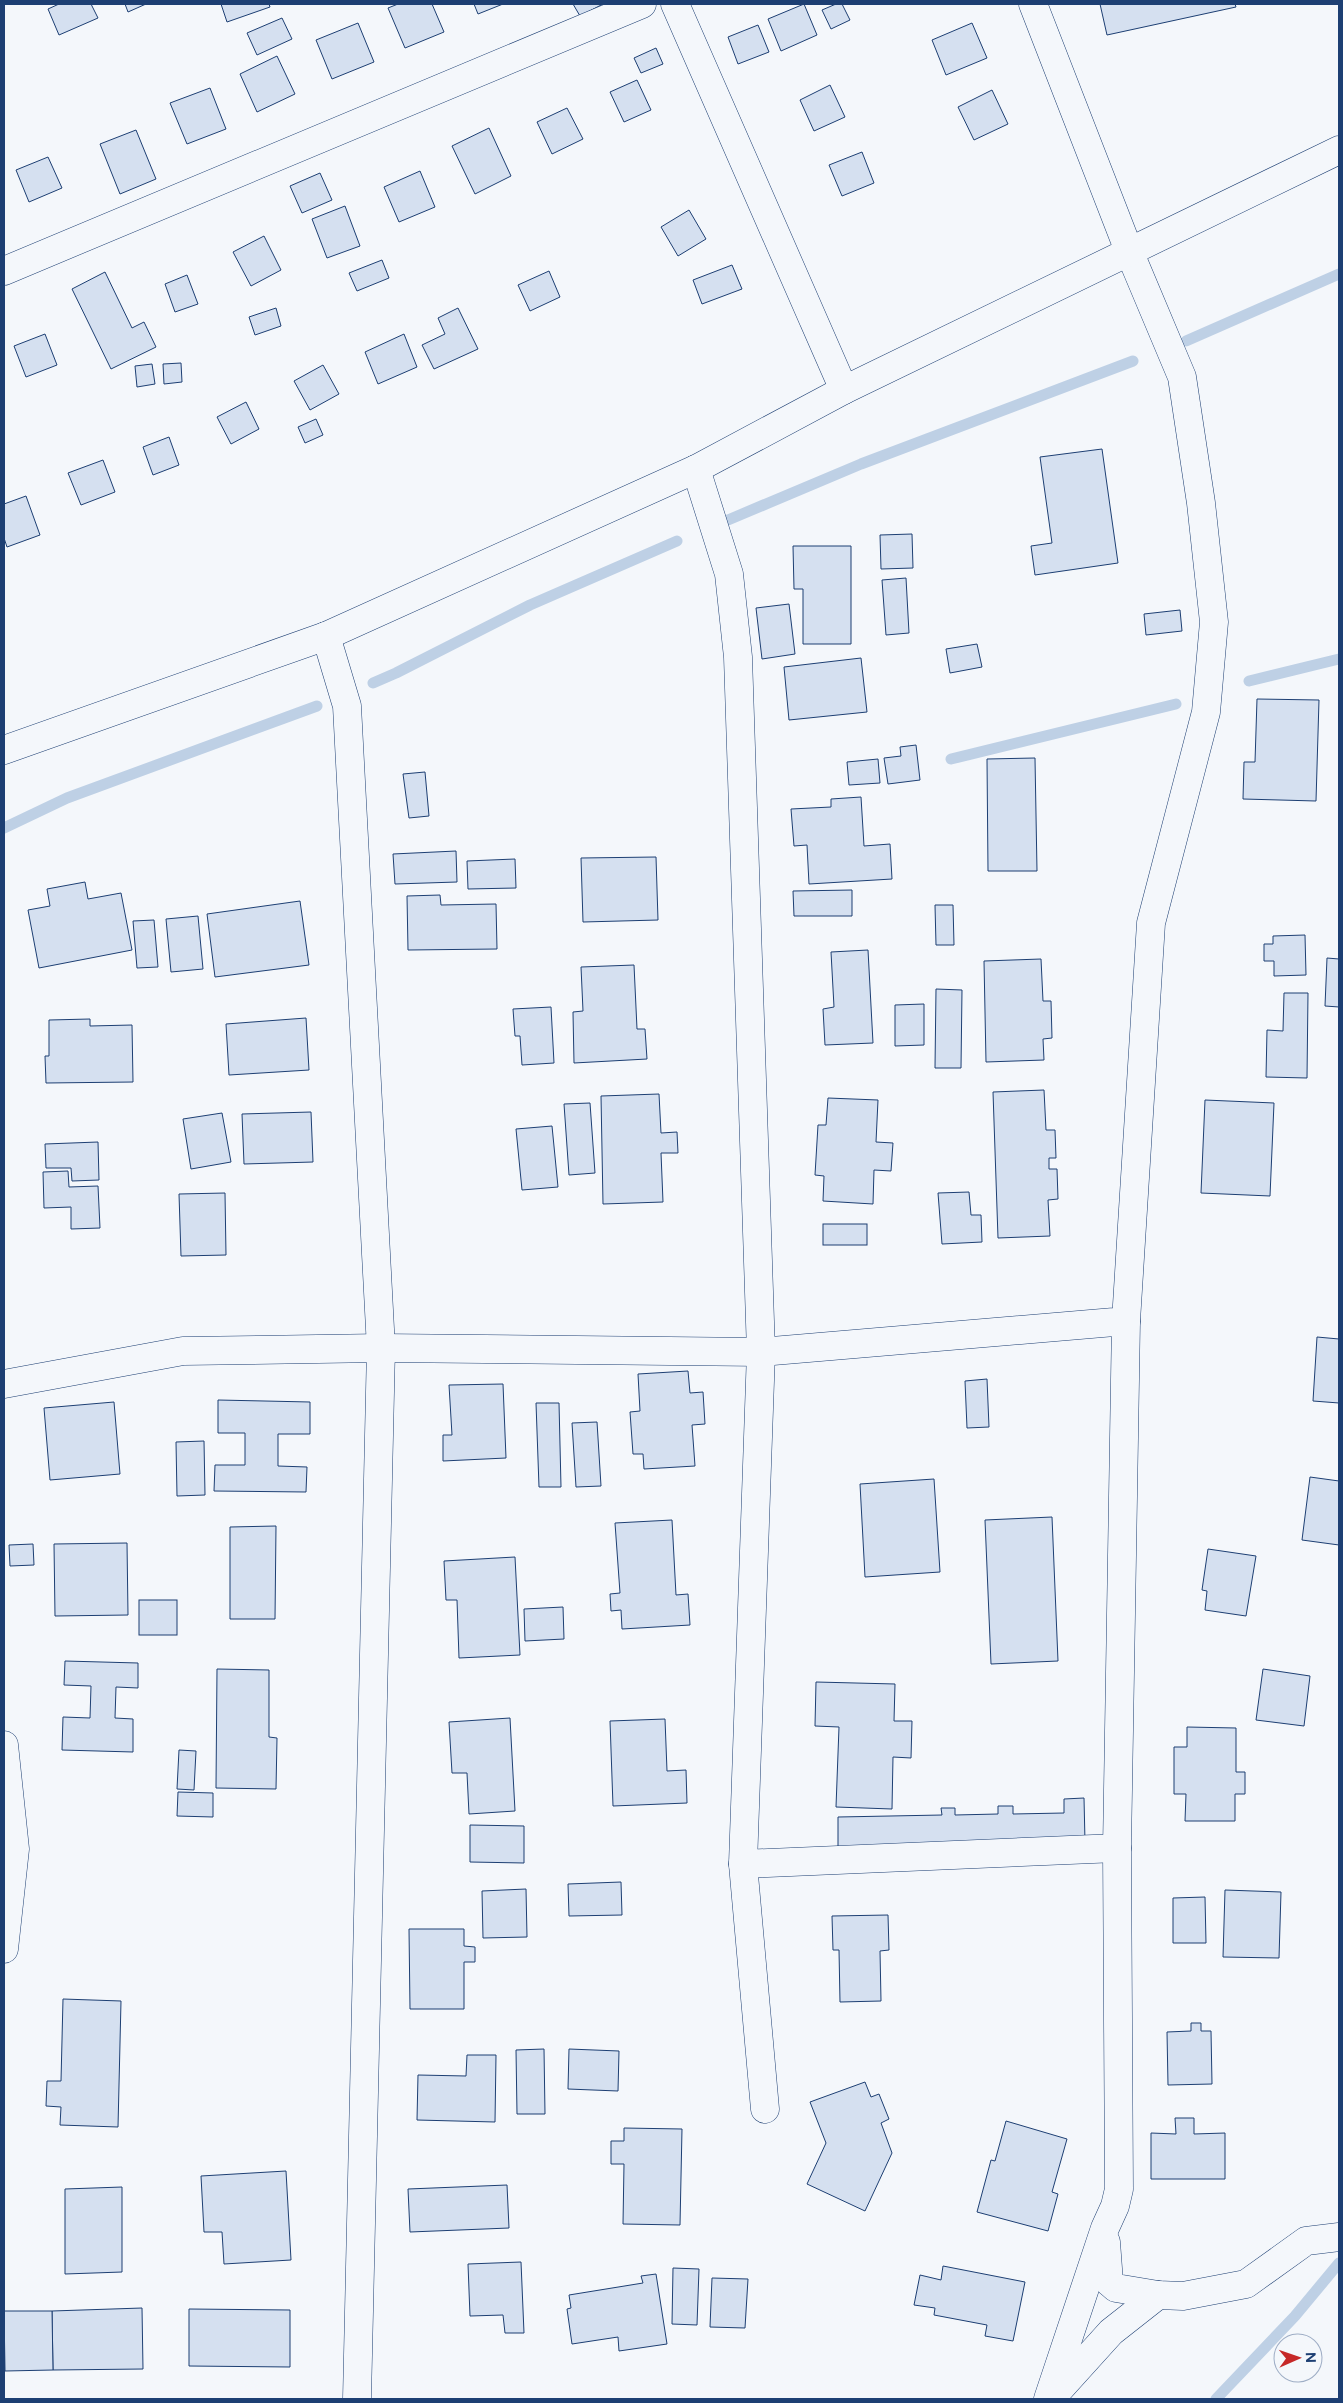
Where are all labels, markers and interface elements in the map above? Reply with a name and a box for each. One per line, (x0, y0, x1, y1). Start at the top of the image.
north arrow (1273, 2333, 1323, 2383)
text: N (1302, 2352, 1319, 2363)

